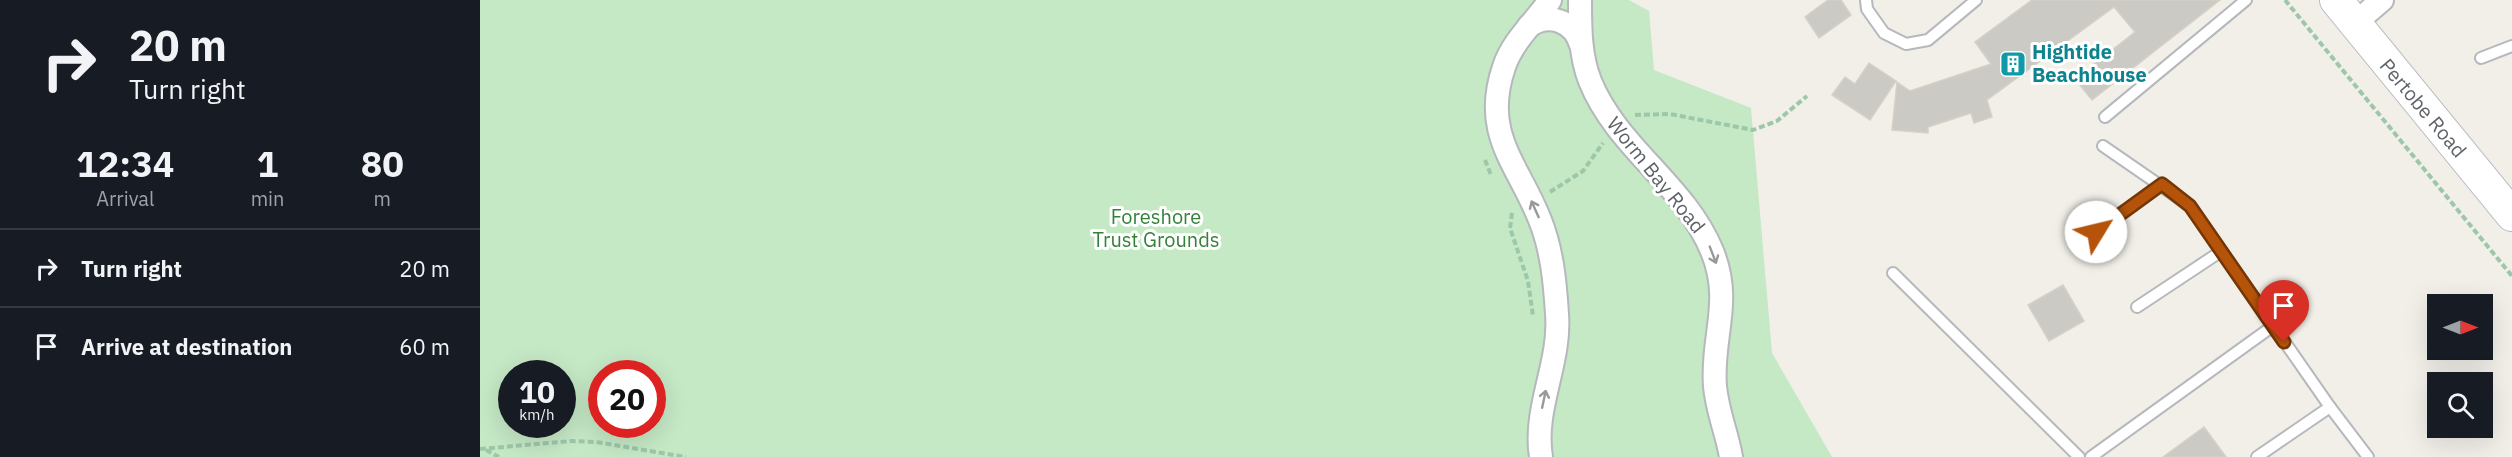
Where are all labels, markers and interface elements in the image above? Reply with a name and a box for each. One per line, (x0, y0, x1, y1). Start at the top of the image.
text: 20 m (129, 18, 227, 73)
icon: right (30, 24, 108, 102)
place label: Hightide Beachhouse (2032, 38, 2147, 88)
building icon: Hightide Beachhouse (1998, 49, 2028, 79)
street label: Pertobe Road (2374, 52, 2473, 163)
text: Turn right (129, 71, 246, 106)
street label: Worm Bay Road (1601, 111, 1712, 239)
text: 12:34 (76, 140, 174, 187)
text: 1 (257, 140, 278, 187)
text: 80 (361, 140, 404, 187)
text: Arrival (96, 185, 154, 212)
text: min (251, 185, 284, 212)
text: m (373, 185, 391, 212)
one-way arrow (1529, 200, 1540, 218)
position arrow (2064, 200, 2128, 264)
park label: Foreshore Trust Grounds (1093, 203, 1219, 253)
one-way arrow (1708, 245, 1719, 264)
icon: right (30, 252, 63, 285)
text: Turn right (81, 254, 182, 283)
text: 20 m (399, 254, 450, 283)
pin (2258, 280, 2309, 342)
icon: arrive (2267, 289, 2300, 322)
north arrow (2427, 294, 2493, 360)
map controls (2427, 294, 2493, 438)
icon: arrive (30, 330, 63, 363)
text: Arrive at destination (81, 332, 292, 361)
text: 60 m (399, 332, 450, 361)
speed limit sign: 20 (588, 360, 666, 438)
text: 10 (519, 372, 555, 411)
button: search (2427, 372, 2493, 438)
one-way arrow (1538, 390, 1550, 409)
text: km/h (519, 405, 555, 424)

